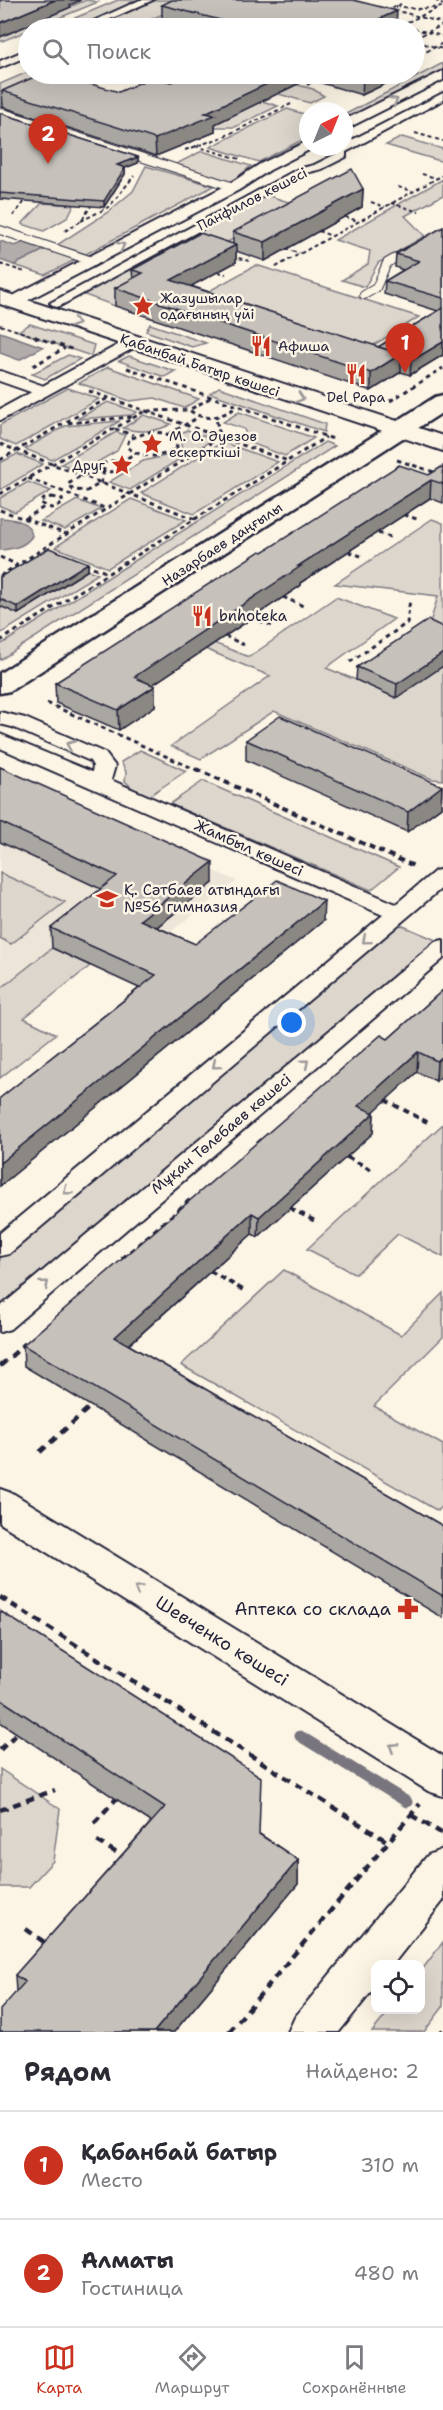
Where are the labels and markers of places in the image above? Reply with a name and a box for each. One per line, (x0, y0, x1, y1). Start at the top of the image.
pin: 2 (28, 114, 68, 164)
place label: Жазушылар одағының үйі (160, 289, 254, 323)
place icon: Жазушылар одағының үйі (131, 294, 155, 318)
pin: 1 (386, 324, 424, 373)
restaurant icon: Афиша (249, 334, 273, 358)
place label: Афиша (278, 337, 329, 355)
restaurant icon: Del Papa (344, 362, 368, 386)
place label: Del Papa (327, 388, 386, 406)
place label: М. О. Әуезов ескерткіші (169, 427, 257, 461)
place icon: М. О. Әуезов ескерткіші (140, 432, 164, 456)
place icon: Друг (110, 453, 134, 477)
place label: Друг (72, 456, 106, 474)
restaurant icon: bnhoteka (190, 604, 214, 628)
place label: bnhoteka (219, 606, 288, 626)
place label: Қ. Сәтбаев атындағы №56 гимназия (124, 880, 280, 917)
school or university icon: Қ. Сәтбаев атындағы №56 гимназия (95, 887, 119, 911)
place label: Аптека со склада (235, 1597, 391, 1621)
pharmacy icon: Аптека со склада (396, 1597, 420, 1621)

